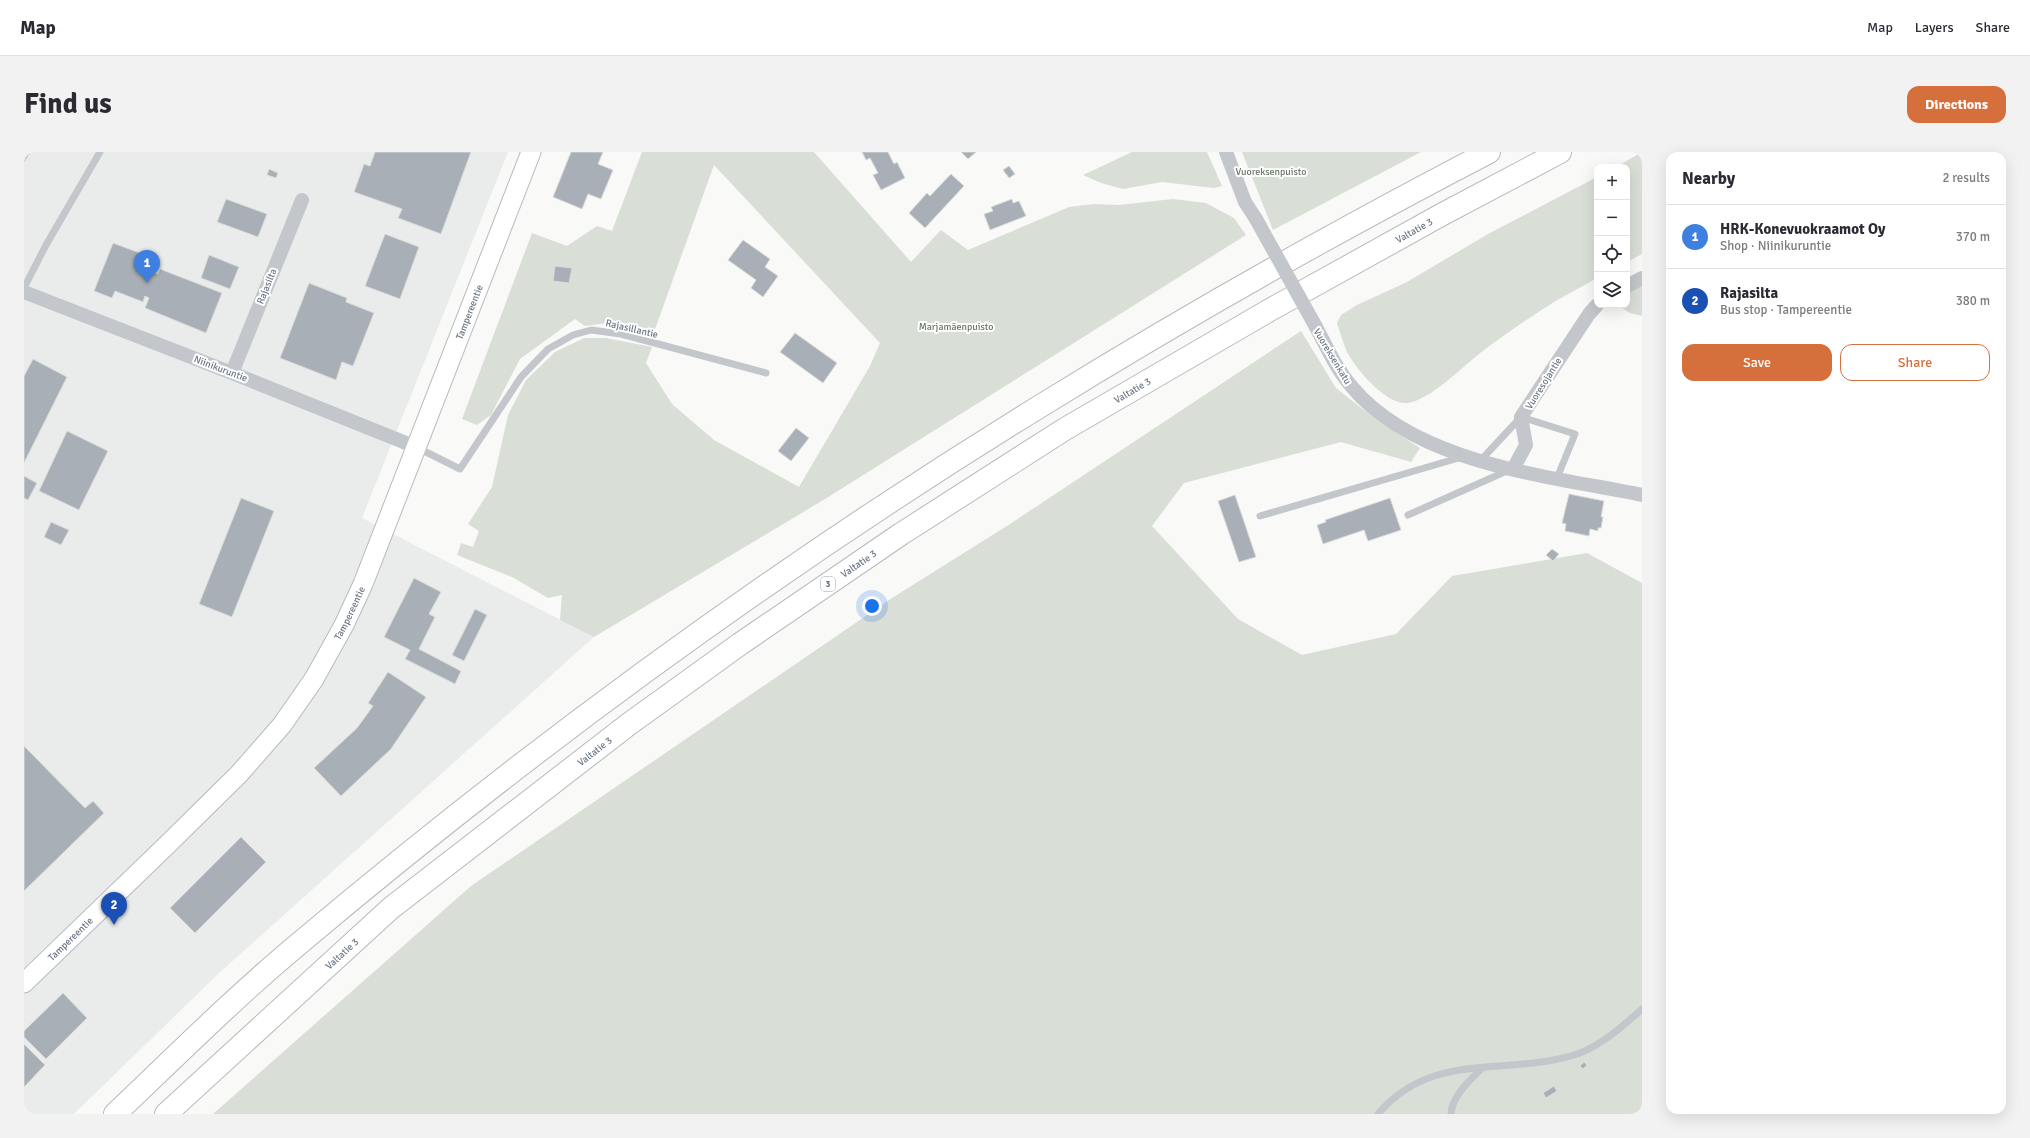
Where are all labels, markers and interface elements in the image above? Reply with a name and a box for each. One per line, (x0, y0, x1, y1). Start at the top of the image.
text: Map (20, 16, 56, 40)
text: Map (1867, 19, 1893, 36)
text: Layers (1915, 19, 1954, 36)
text: Share (1976, 19, 2010, 36)
button: Directions (1907, 86, 2006, 123)
text: Find us (24, 87, 112, 121)
map controls (1594, 164, 1630, 308)
button: + (1594, 164, 1630, 200)
park label: Vuoreksenpuisto (1236, 166, 1306, 178)
text: Nearby (1682, 168, 1735, 189)
text: 2 results (1942, 170, 1990, 186)
button: − (1594, 200, 1630, 236)
street label: Valtatie 3 (1394, 216, 1435, 246)
text: HRK-Konevuokraamot Oy (1720, 220, 1886, 238)
text: 1 (1691, 229, 1699, 245)
text: 370 m (1956, 229, 1990, 245)
button: locate (1594, 236, 1630, 272)
text: Shop · Niinikuruntie (1720, 238, 1831, 254)
pin: 1 (134, 250, 160, 283)
street label: Rajasilta (254, 267, 279, 306)
button: layers (1594, 272, 1630, 308)
street label: Tampereentie (454, 283, 486, 341)
text: Rajasilta (1720, 284, 1778, 302)
text: 2 (1691, 293, 1699, 309)
text: 380 m (1956, 293, 1990, 309)
text: Bus stop · Tampereentie (1720, 302, 1852, 318)
street label: Rajasillantie (604, 317, 659, 341)
park label: Marjamäenpuisto (919, 321, 993, 333)
street label: Vuoreksenkatu (1311, 326, 1354, 387)
button: Save (1682, 344, 1832, 381)
button: Share (1840, 344, 1990, 381)
street label: Niinikuruntie (192, 353, 249, 385)
street label: Vuoresojantie (1523, 355, 1565, 412)
street label: Valtatie 3 (1112, 375, 1153, 406)
street label: Valtatie 3 (839, 548, 879, 580)
road number: 3 (821, 577, 835, 591)
street label: Tampereentie (332, 585, 368, 642)
your location (862, 596, 882, 616)
street label: Valtatie 3 (575, 734, 615, 769)
pin: 2 (101, 892, 127, 925)
street label: Tampereentie (46, 915, 96, 964)
street label: Valtatie 3 (323, 936, 361, 972)

